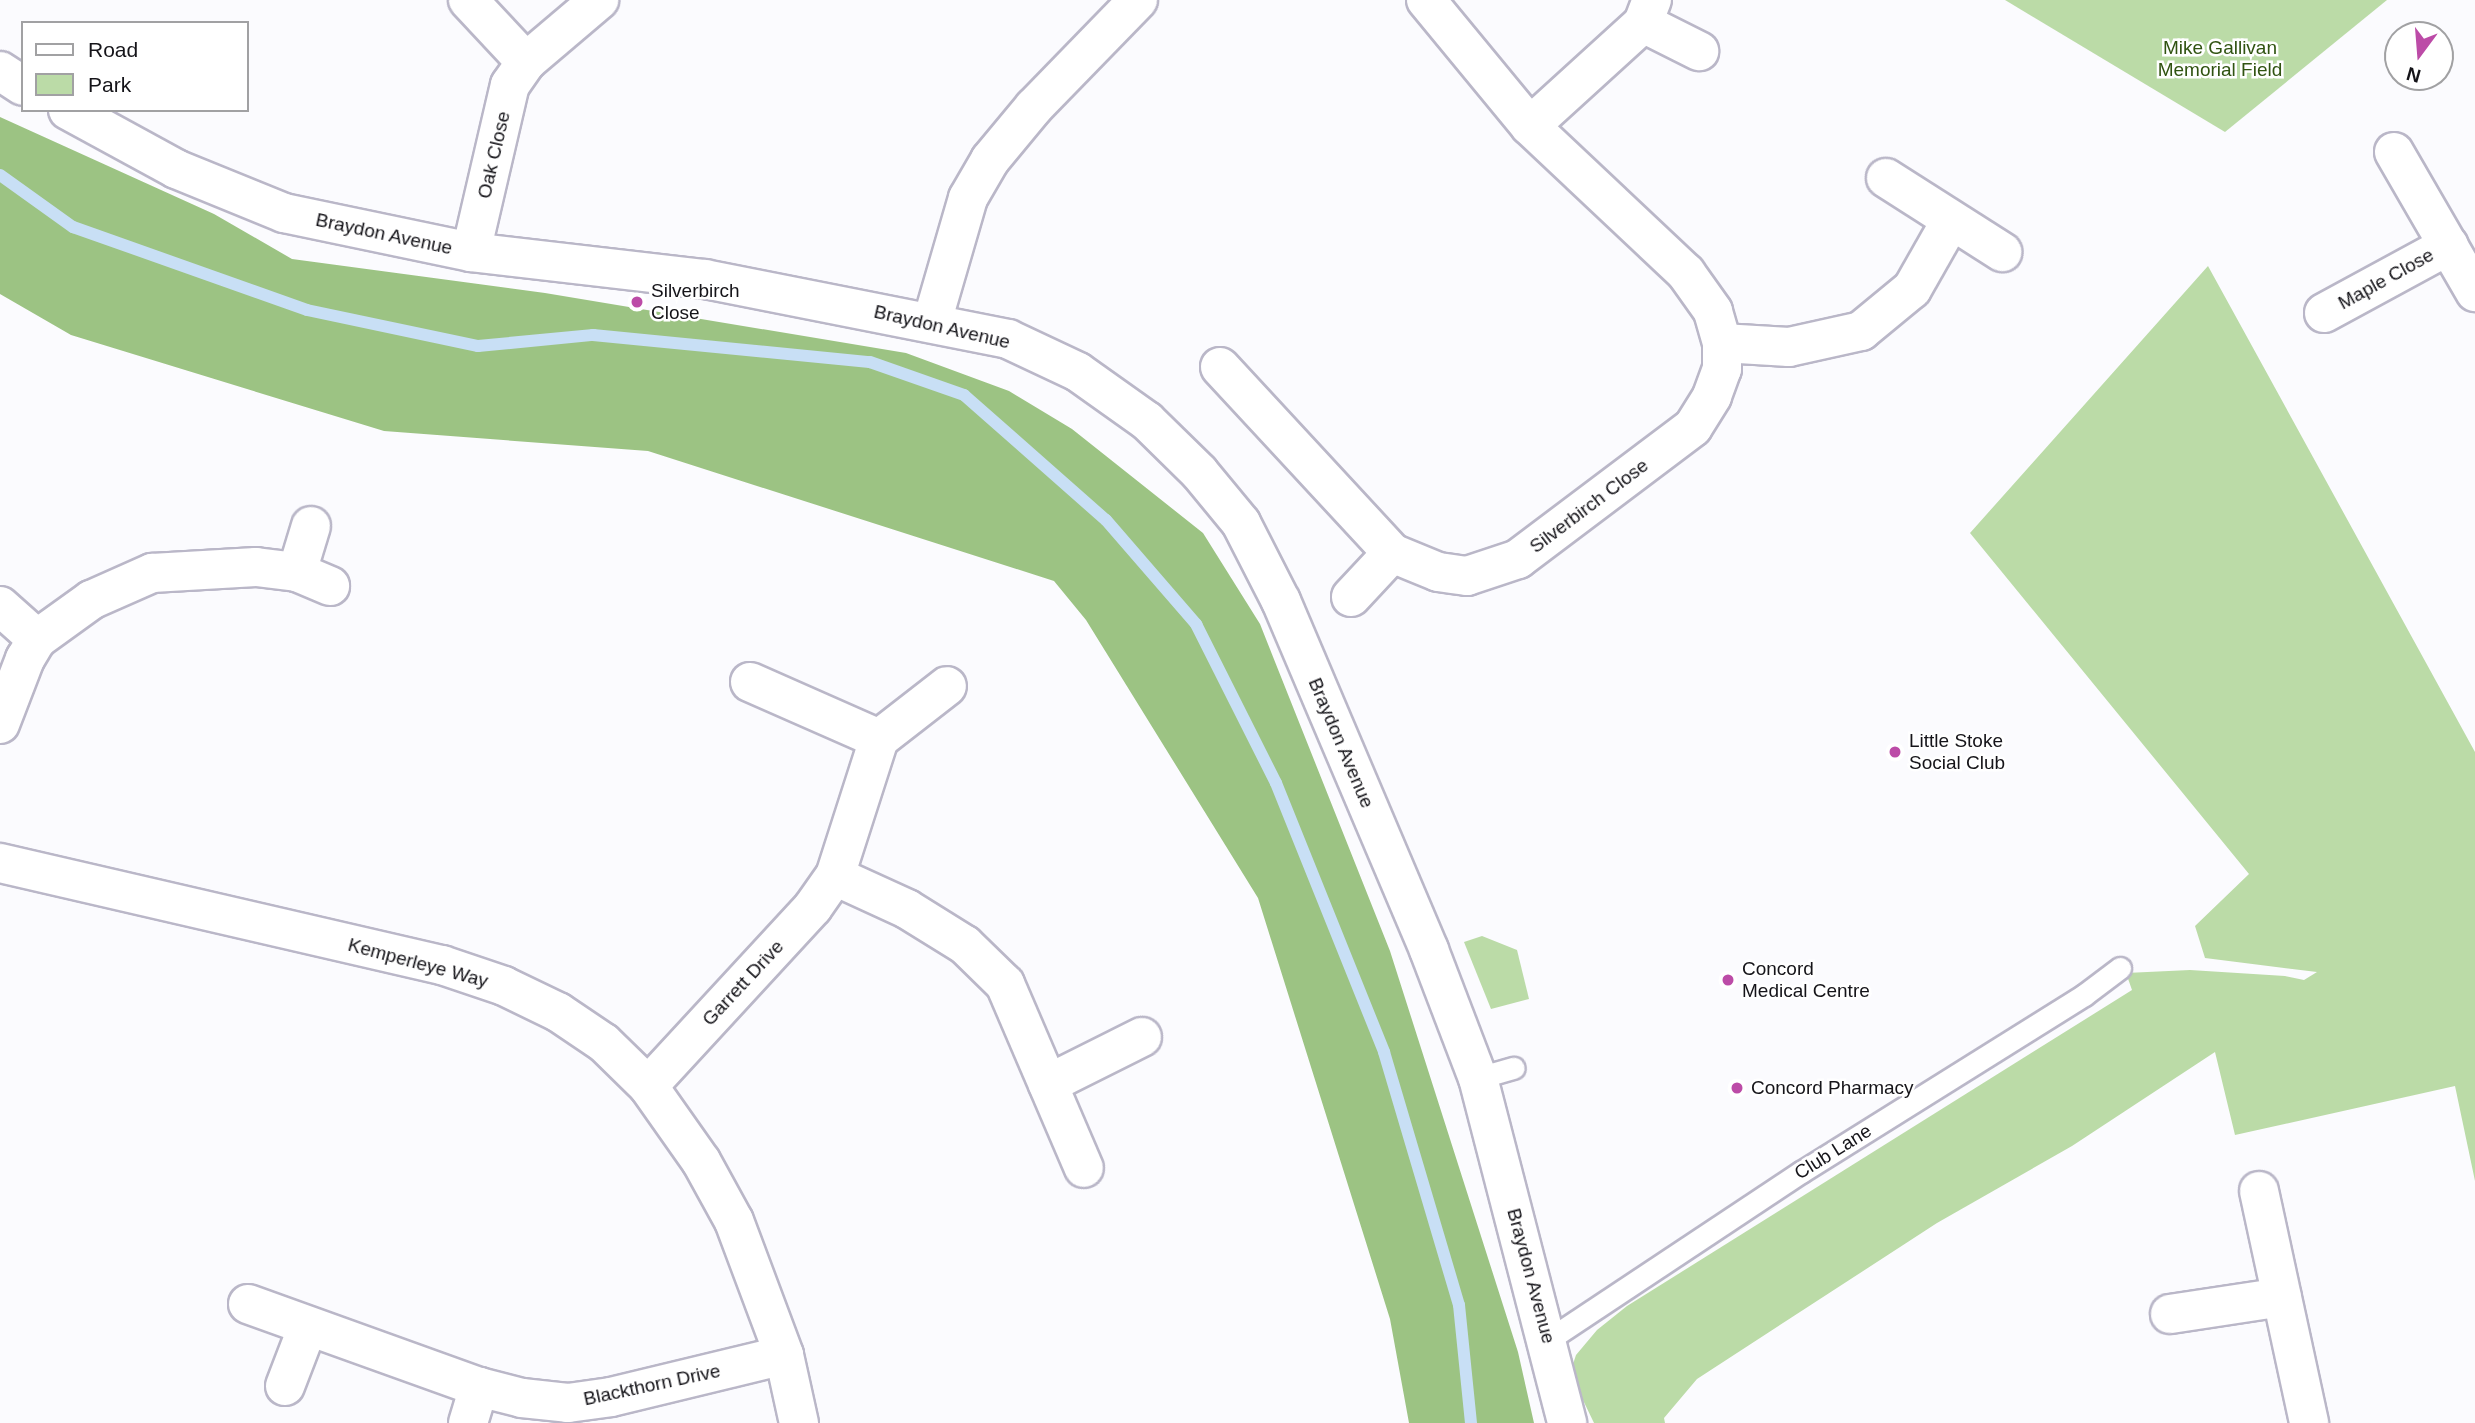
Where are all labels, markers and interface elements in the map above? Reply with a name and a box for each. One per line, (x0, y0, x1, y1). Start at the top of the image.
legend (21, 21, 248, 112)
north arrow (2384, 21, 2454, 91)
park label: Mike Gallivan Memorial Field (2158, 37, 2282, 81)
text: Road (88, 38, 138, 61)
text: N (2404, 63, 2423, 87)
text: Park (88, 73, 131, 96)
street label: Oak Close (473, 109, 515, 201)
street label: Braydon Avenue (313, 208, 455, 260)
street label: Maple Close (2334, 243, 2438, 315)
place label: Silverbirch Close (651, 280, 740, 324)
marker: Silverbirch Close (629, 294, 645, 310)
street label: Braydon Avenue (871, 300, 1013, 354)
street label: Silverbirch Close (1525, 454, 1653, 558)
street label: Braydon Avenue (1303, 674, 1379, 812)
place label: Little Stoke Social Club (1909, 730, 2005, 774)
marker: Little Stoke Social Club (1887, 744, 1903, 760)
street label: Kemperleye Way (346, 933, 490, 993)
street label: Garrett Drive (698, 935, 788, 1031)
place label: Concord Medical Centre (1742, 958, 1870, 1002)
marker: Concord Medical Centre (1720, 972, 1736, 988)
place label: Concord Pharmacy (1751, 1077, 1914, 1099)
marker: Concord Pharmacy (1729, 1080, 1745, 1096)
street label: Club Lane (1790, 1119, 1876, 1185)
street label: Braydon Avenue (1502, 1205, 1560, 1347)
street label: Blackthorn Drive (581, 1359, 723, 1411)

